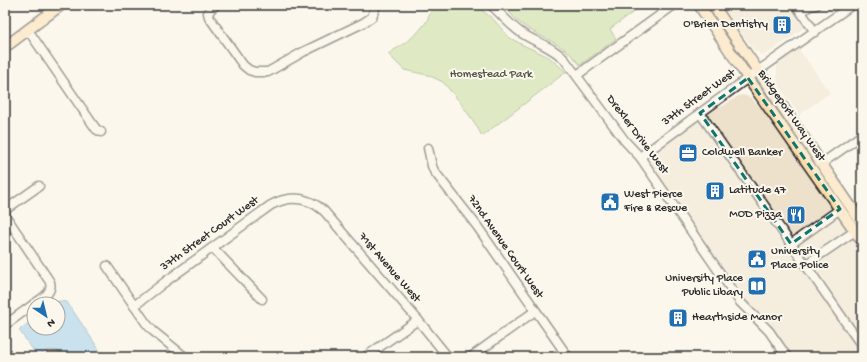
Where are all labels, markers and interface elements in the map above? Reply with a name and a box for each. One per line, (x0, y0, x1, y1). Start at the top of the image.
building icon: O'Brien Dentistry (771, 14, 793, 36)
place label: O'Brien Dentistry (683, 18, 768, 32)
street label: 37th Street West (659, 66, 739, 130)
street label: Bridgeport Way West (754, 67, 828, 165)
park label: Homestead Park (450, 68, 534, 82)
street label: Drexler Drive West (602, 92, 672, 178)
office icon: Coldwell Banker (677, 142, 699, 164)
place label: Coldwell Banker (702, 146, 784, 160)
building icon: Latitude 47 (704, 180, 726, 202)
place label: Latitude 47 (729, 184, 787, 198)
place label: West Pierce Fire & Rescue (623, 188, 688, 216)
public building icon: West Pierce Fire & Rescue (599, 191, 621, 213)
street label: 72nd Avenue Court West (464, 192, 547, 302)
street label: 37th Street Court West (158, 193, 263, 275)
restaurant icon: MOD Pizza (785, 204, 807, 226)
place label: MOD Pizza (729, 208, 782, 222)
street label: 71st Avenue West (354, 229, 424, 307)
place label: University Place Police (770, 245, 829, 273)
public building icon: University Place Police (746, 248, 768, 270)
place label: University Place Public Libary (665, 272, 744, 300)
library icon: University Place Public Libary (746, 275, 768, 297)
north arrow (26, 296, 66, 336)
building icon: Hearthside Manor (667, 307, 689, 329)
place label: Hearthside Manor (692, 311, 783, 325)
text: N (44, 316, 57, 330)

